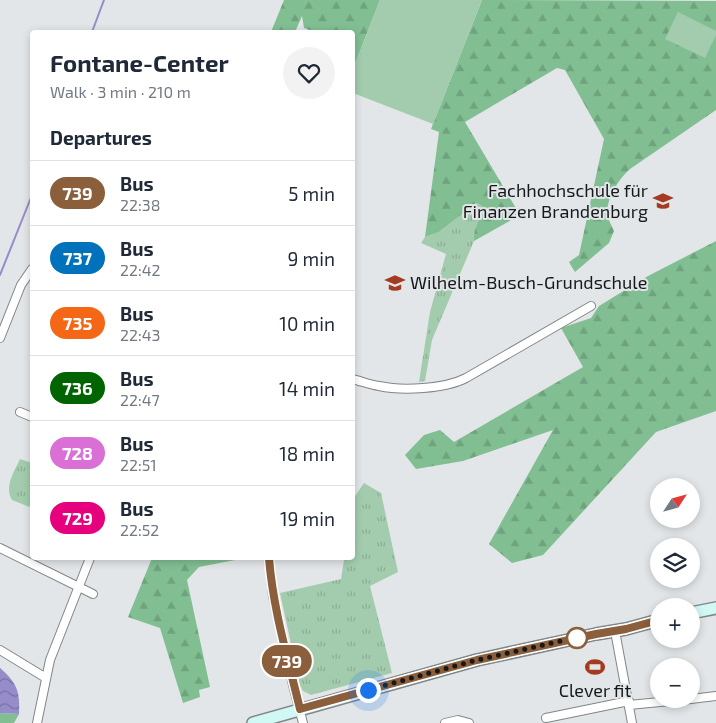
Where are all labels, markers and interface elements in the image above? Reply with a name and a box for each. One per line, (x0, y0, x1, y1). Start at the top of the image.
button: heart (283, 47, 335, 99)
text: Fontane-Center (50, 48, 229, 77)
text: Walk · 3 min · 210 m (50, 82, 191, 101)
text: Departures (50, 126, 152, 149)
text: Bus (120, 172, 154, 195)
place label: Fachhochschule für Finanzen Brandenburg (463, 179, 648, 222)
text: 739 (62, 182, 93, 204)
text: 5 min (288, 182, 335, 205)
school or university icon: Fachhochschule für Finanzen Brandenburg (652, 190, 674, 212)
text: 22:38 (120, 195, 160, 214)
text: Bus (120, 237, 154, 260)
text: 737 (63, 247, 92, 269)
text: 9 min (287, 247, 335, 270)
text: 22:42 (120, 260, 161, 279)
place label: Wilhelm-Busch-Grundschule (410, 271, 647, 293)
school or university icon: Wilhelm-Busch-Grundschule (384, 272, 406, 294)
text: Bus (120, 302, 154, 325)
text: 735 (63, 312, 92, 334)
text: 10 min (279, 312, 335, 335)
text: 22:43 (120, 325, 161, 344)
text: Bus (120, 367, 154, 390)
text: 736 (62, 377, 93, 399)
text: 14 min (279, 377, 335, 400)
text: 22:47 (120, 390, 160, 409)
text: Bus (120, 432, 154, 455)
text: 728 (62, 442, 93, 464)
text: 18 min (279, 442, 335, 465)
text: 22:51 (120, 455, 157, 474)
north arrow (650, 478, 700, 528)
map controls (650, 478, 700, 708)
text: Bus (120, 497, 154, 520)
text: 729 (62, 507, 93, 529)
text: 19 min (280, 507, 335, 530)
text: 22:52 (120, 520, 159, 539)
button: layers (650, 538, 700, 588)
button: + (650, 598, 700, 648)
unlabelled marker (566, 627, 588, 649)
line badge: 739 (258, 645, 316, 677)
text: 739 (272, 650, 302, 672)
sports icon: Clever fit (584, 656, 606, 678)
button: − (650, 658, 700, 708)
your location (356, 678, 381, 703)
place label: Clever fit (559, 679, 631, 701)

